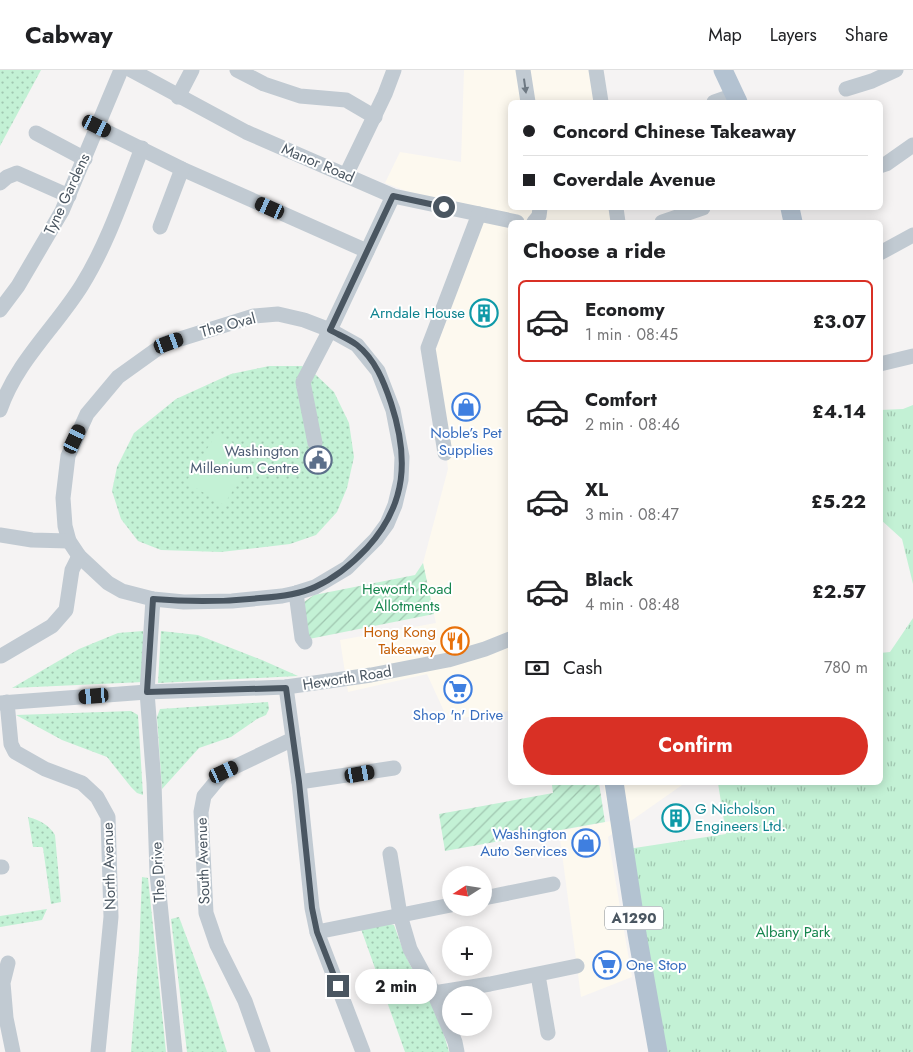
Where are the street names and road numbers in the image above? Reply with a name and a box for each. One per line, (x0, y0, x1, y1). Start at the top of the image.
street label: Manor Road (278, 138, 358, 188)
street label: Tyne Gardens (39, 150, 95, 238)
street label: The Oval (198, 307, 258, 343)
street label: Heworth Road (301, 660, 393, 696)
street label: South Avenue (190, 817, 216, 905)
street label: North Avenue (96, 822, 122, 910)
street label: The Drive (145, 841, 171, 903)
road number: A1290 (605, 906, 663, 930)

